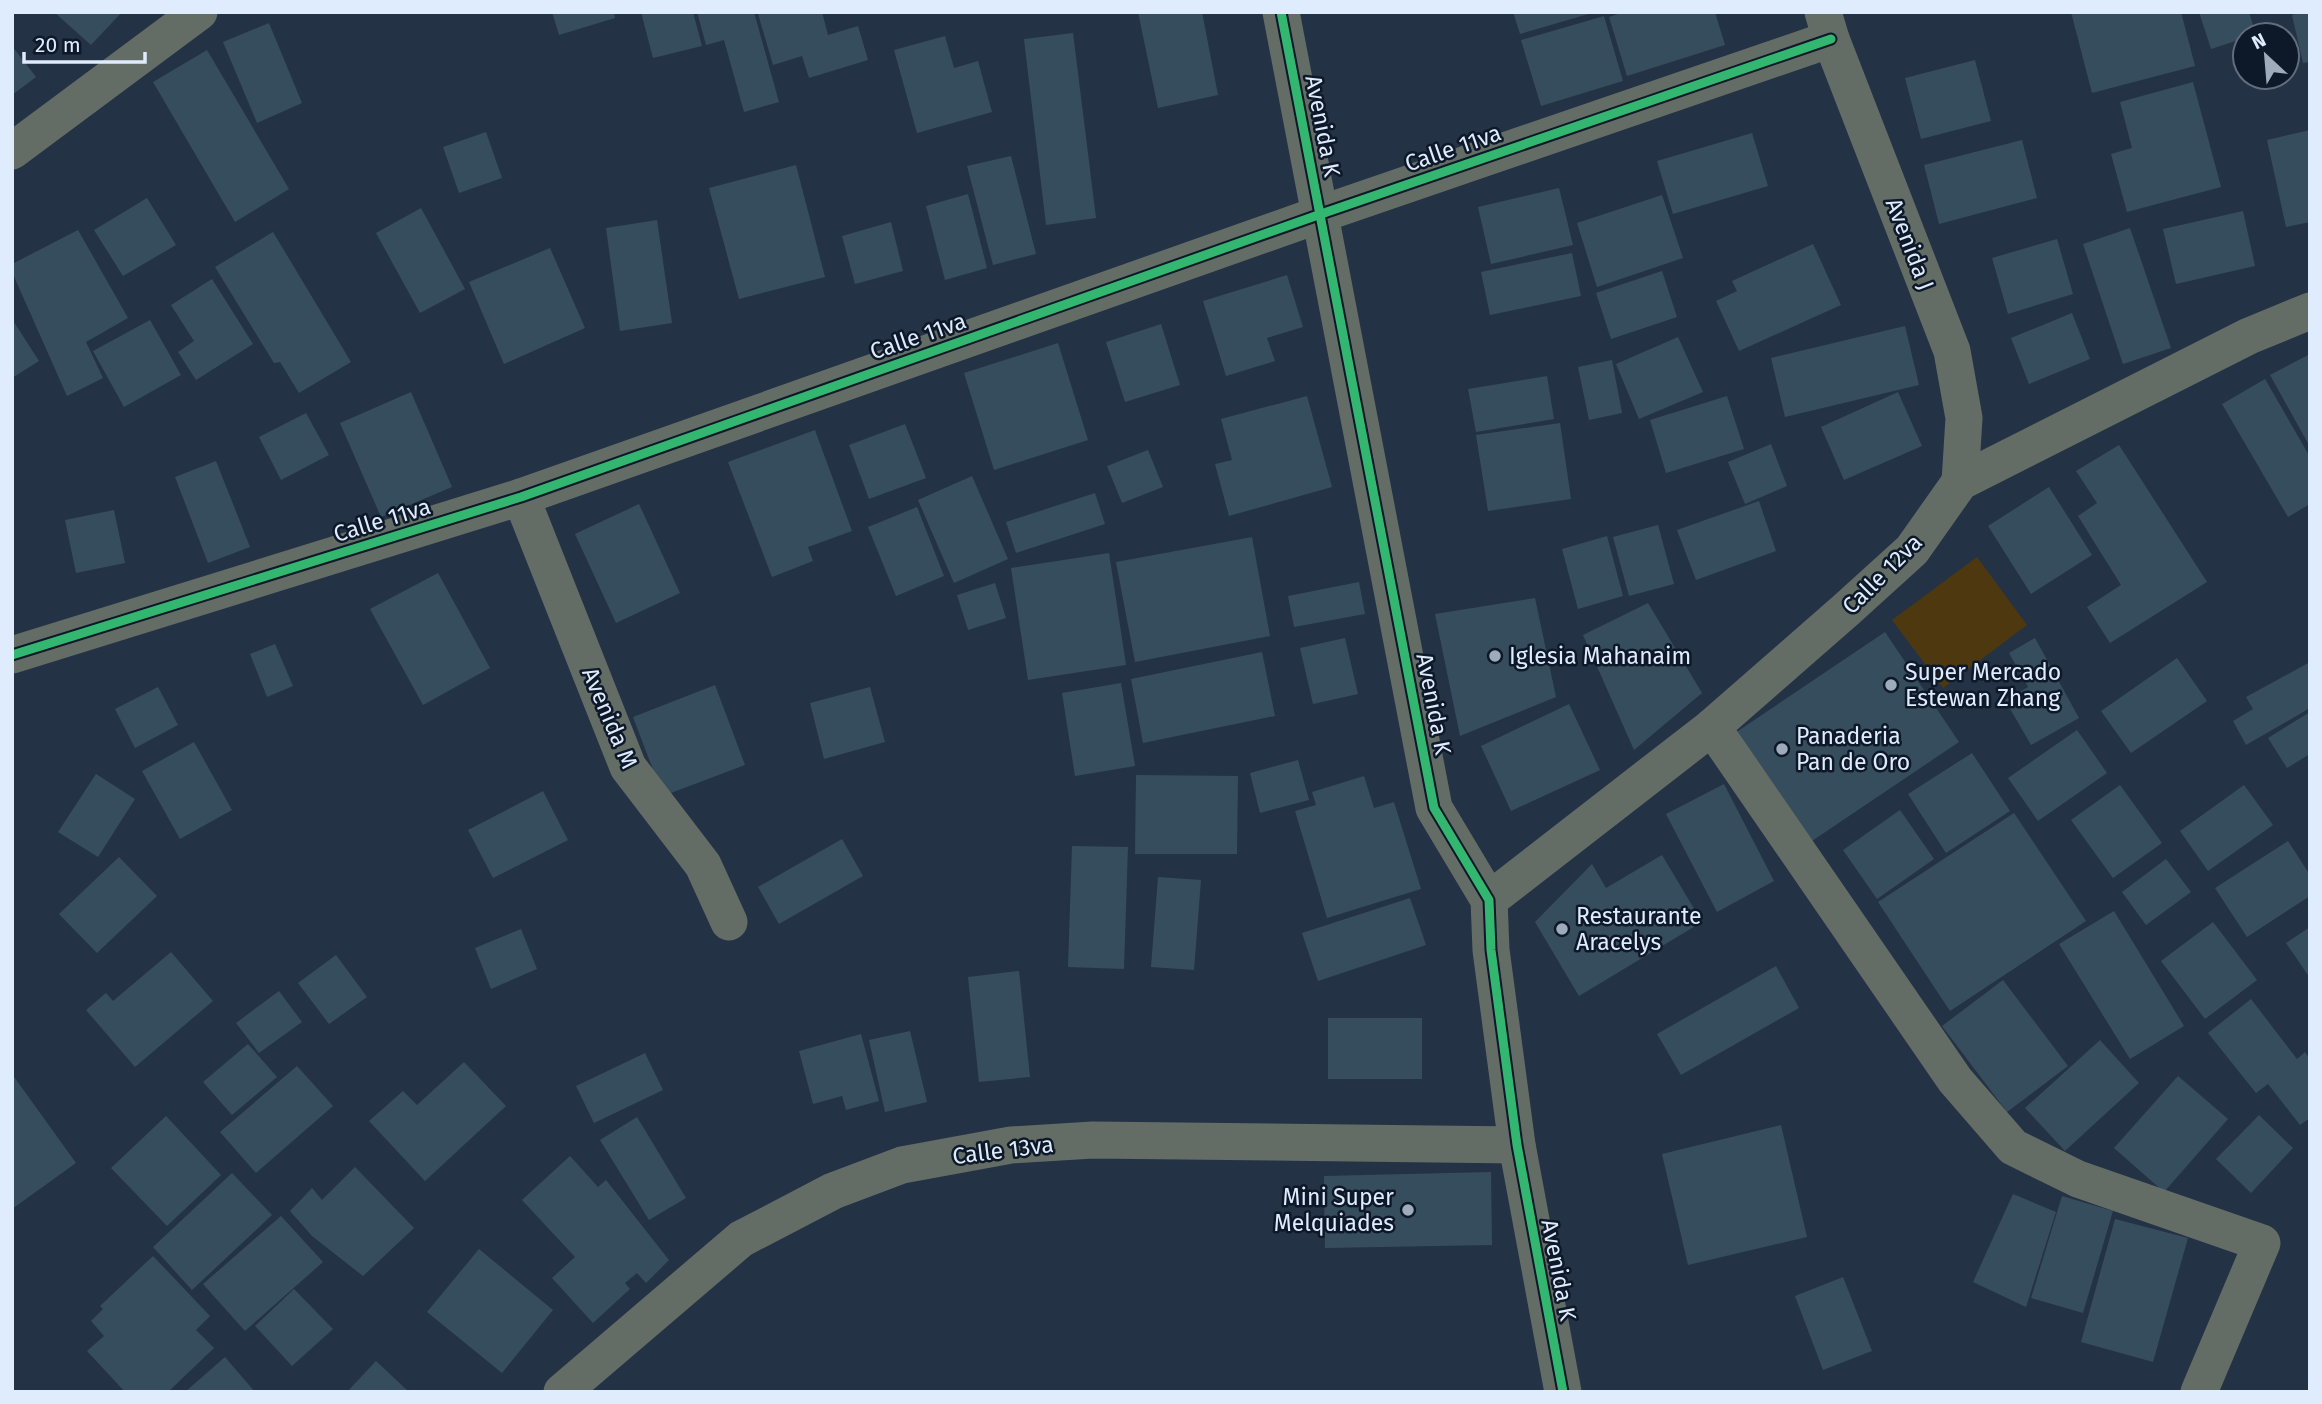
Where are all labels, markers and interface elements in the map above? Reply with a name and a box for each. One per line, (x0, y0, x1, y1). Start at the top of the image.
scale bar (24, 21, 145, 65)
north arrow (2231, 21, 2301, 91)
text: N (2248, 28, 2269, 54)
text: 20 m (35, 32, 81, 58)
street label: Avenida K (1299, 73, 1347, 180)
street label: Calle 11va (1401, 118, 1505, 178)
street label: Avenida J (1880, 194, 1940, 294)
street label: Calle 11va (866, 306, 970, 366)
street label: Calle 11va (330, 492, 434, 548)
street label: Calle 12va (1836, 528, 1928, 620)
place label: Iglesia Mahanaim (1509, 642, 1691, 670)
marker: Iglesia Mahanaim (1487, 648, 1503, 664)
street label: Avenida K (1410, 651, 1458, 758)
place label: Super Mercado Estewan Zhang (1905, 658, 2061, 712)
street label: Avenida M (576, 663, 644, 773)
marker: Super Mercado Estewan Zhang (1883, 677, 1899, 693)
place label: Panaderia Pan de Oro (1796, 722, 1910, 776)
marker: Panaderia Pan de Oro (1774, 741, 1790, 757)
place label: Restaurante Aracelys (1576, 902, 1701, 956)
marker: Restaurante Aracelys (1554, 921, 1570, 937)
street label: Calle 13va (951, 1130, 1055, 1170)
place label: Mini Super Melquiades (1274, 1183, 1394, 1237)
marker: Mini Super Melquiades (1400, 1202, 1416, 1218)
street label: Avenida K (1535, 1217, 1583, 1324)

